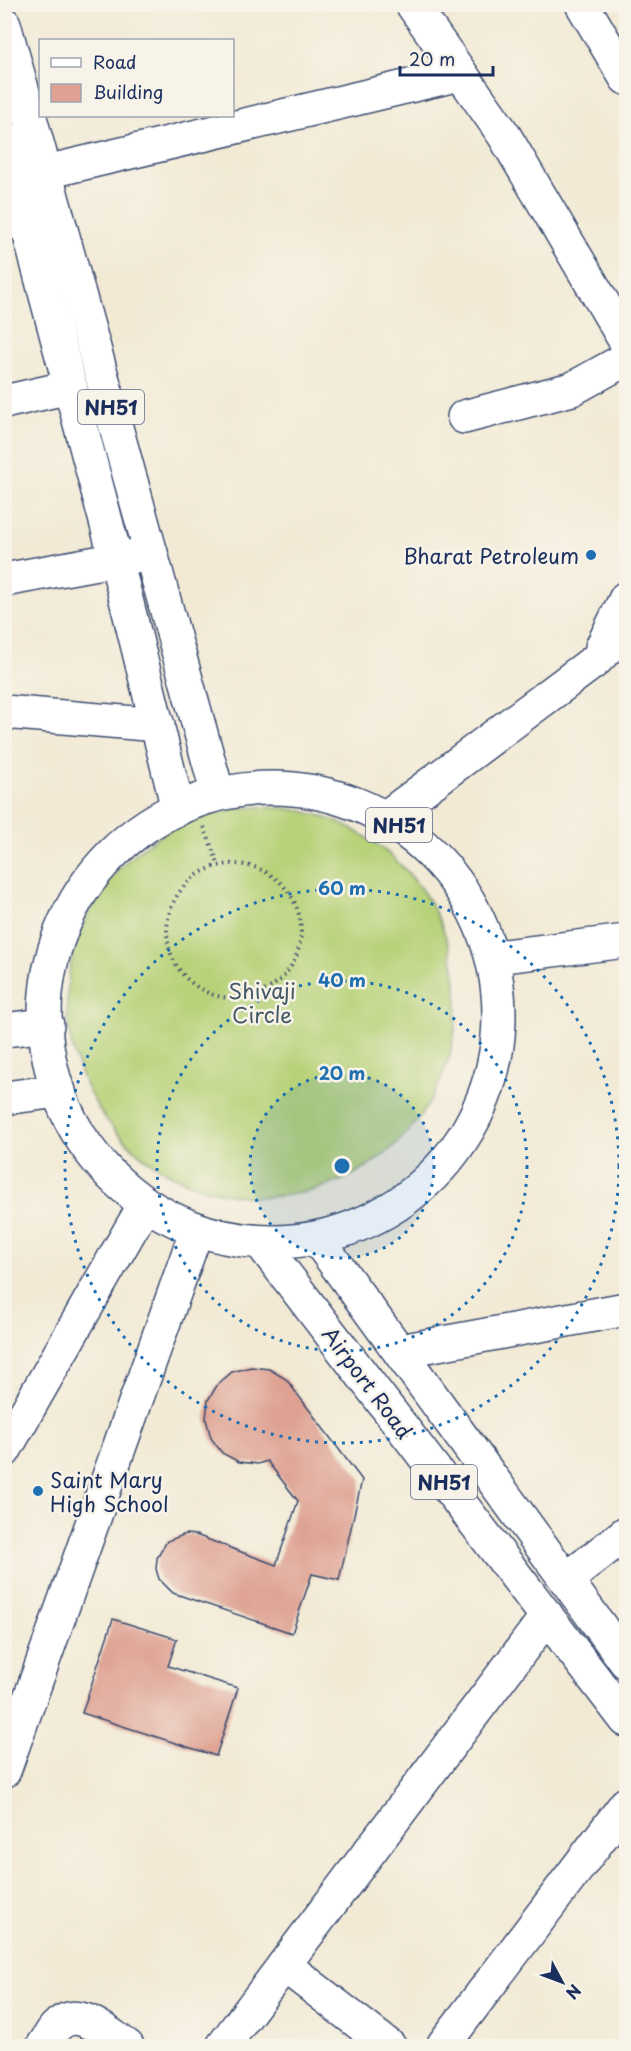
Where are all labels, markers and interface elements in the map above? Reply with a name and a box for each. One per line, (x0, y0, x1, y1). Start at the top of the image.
legend (39, 39, 234, 117)
scale bar (400, 39, 493, 77)
text: 20 m (409, 45, 455, 72)
text: Road (93, 48, 137, 75)
text: Building (93, 78, 163, 105)
road number: NH51 (78, 390, 144, 424)
place label: Bharat Petroleum (403, 539, 579, 571)
marker: Bharat Petroleum (584, 548, 598, 562)
road number: NH51 (366, 808, 432, 842)
text: 60 m (318, 874, 366, 901)
text: 40 m (318, 966, 366, 993)
park label: Shivaji Circle (228, 974, 296, 1030)
text: 20 m (319, 1059, 365, 1086)
centre of rings (332, 1156, 352, 1176)
street label: Airport Road (315, 1319, 421, 1445)
place label: Saint Mary High School (50, 1463, 169, 1519)
road number: NH51 (411, 1465, 477, 1499)
marker: Saint Mary High School (31, 1484, 45, 1498)
north arrow (532, 1952, 592, 2012)
text: N (561, 1980, 587, 2005)

